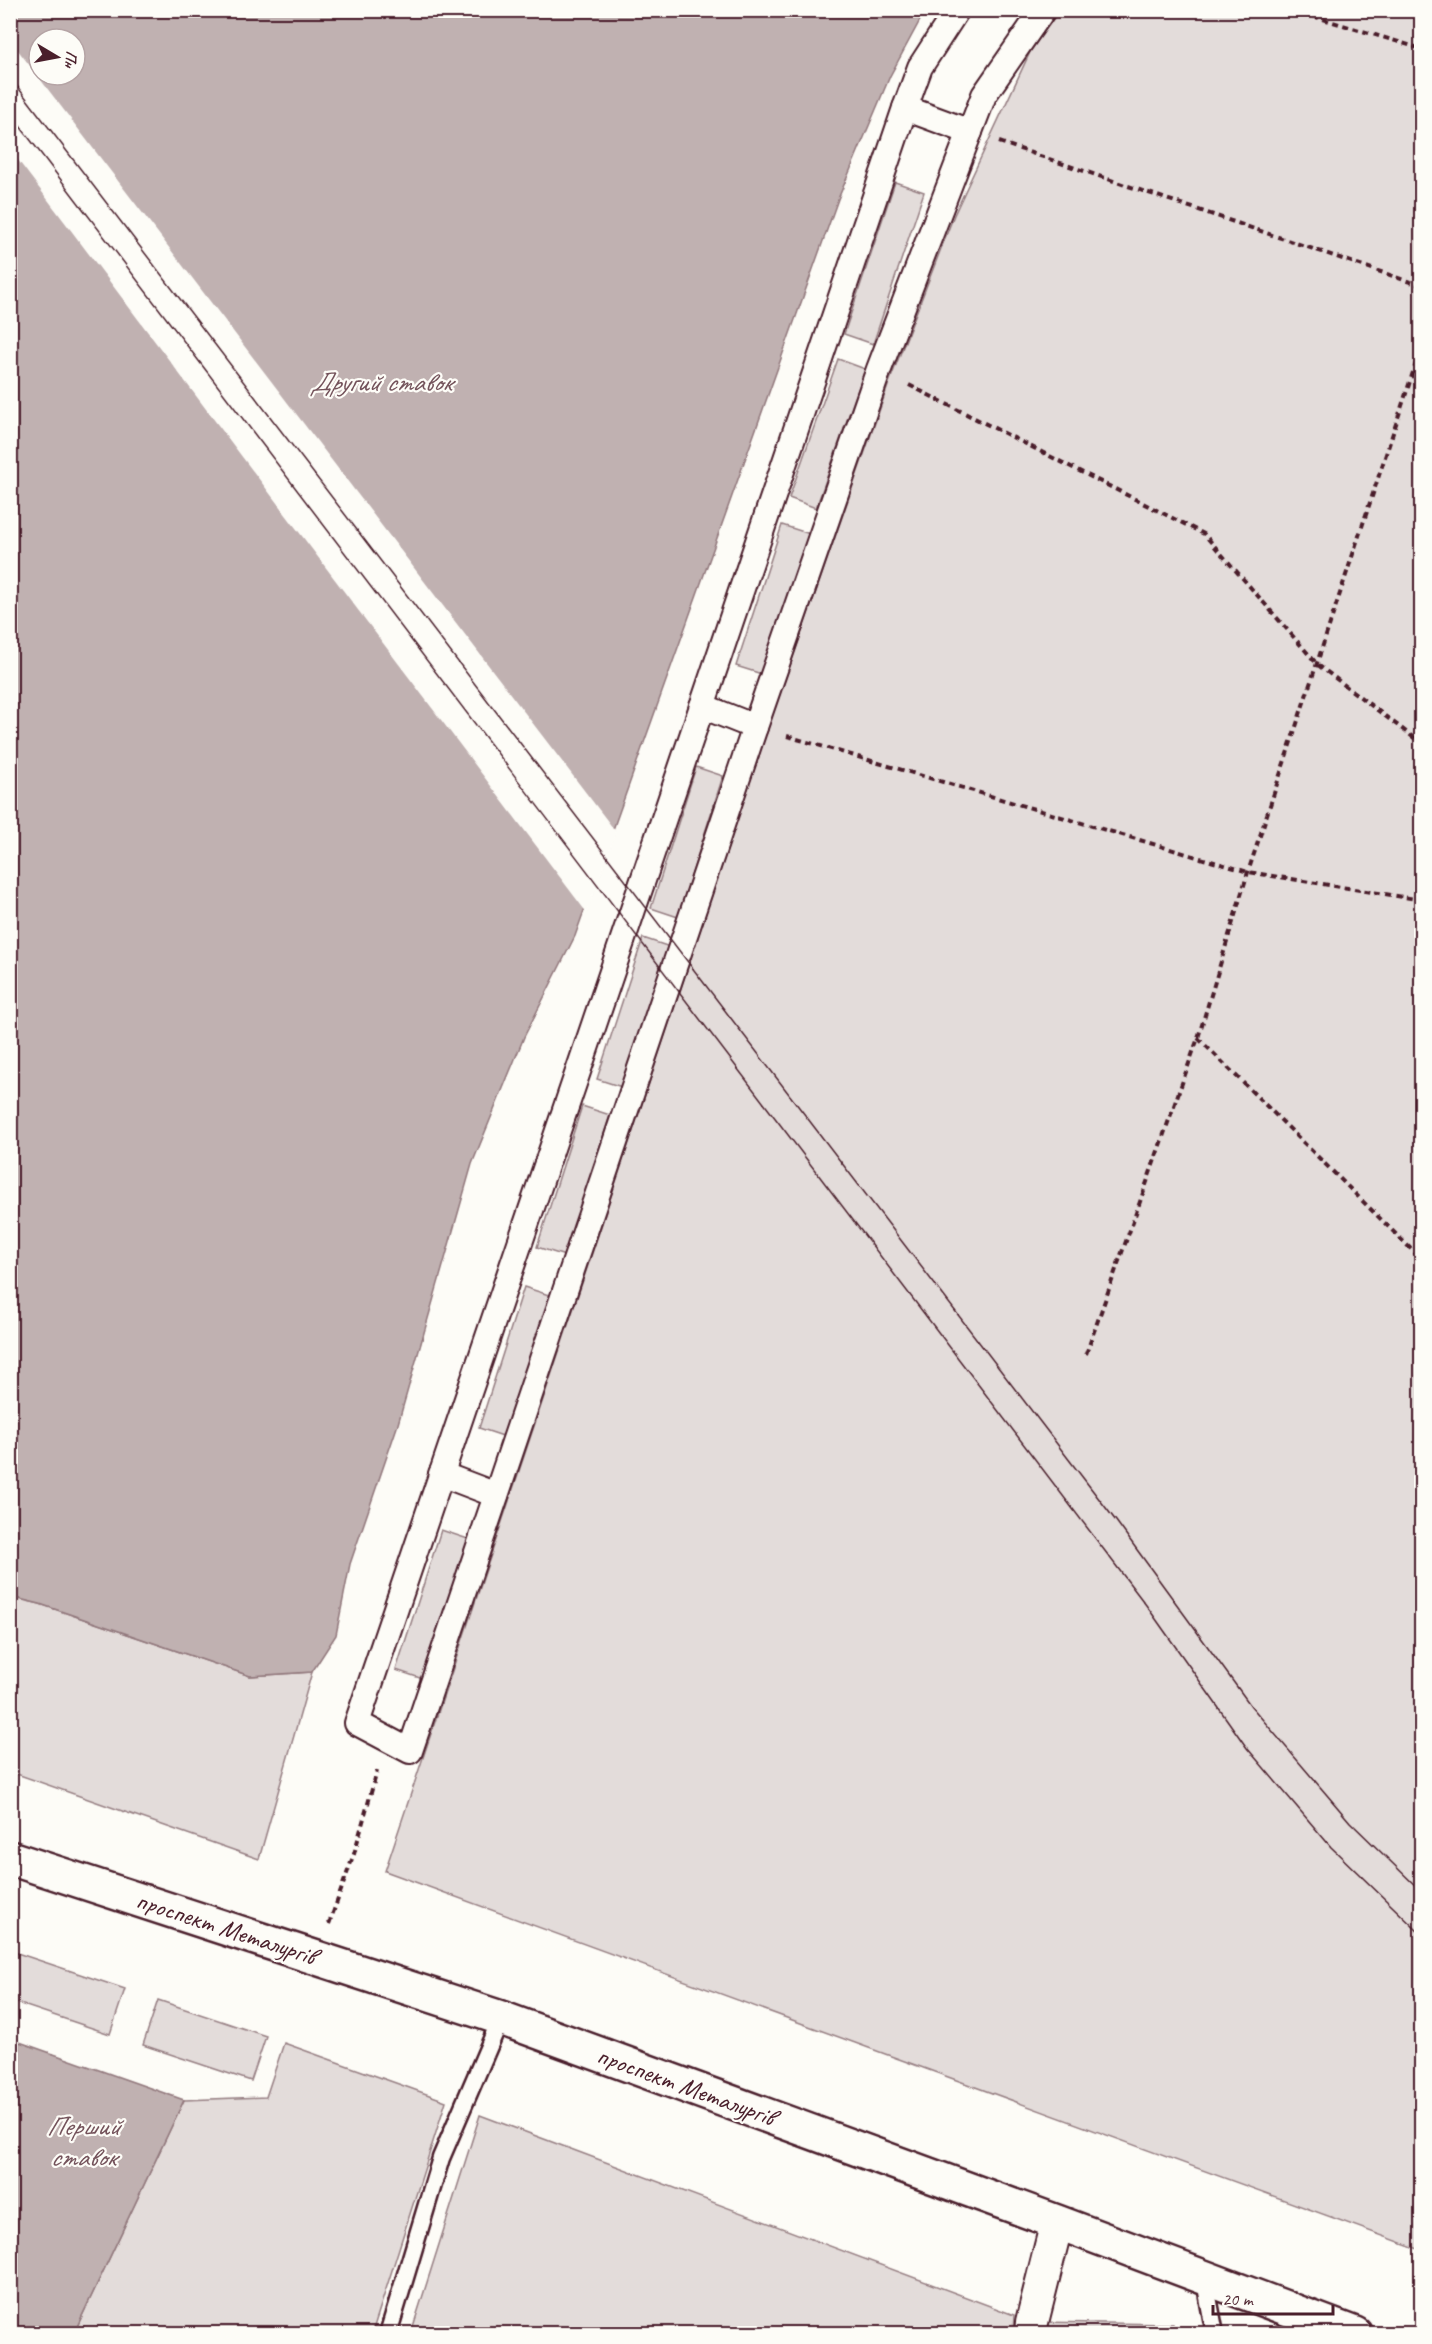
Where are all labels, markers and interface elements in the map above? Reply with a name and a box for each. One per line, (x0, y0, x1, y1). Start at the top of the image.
north arrow (27, 27, 87, 87)
text: Пн (59, 49, 82, 70)
water label: Другий ставок (309, 365, 457, 399)
street label: проспект Металургів (132, 1883, 326, 1974)
street label: проспект Металургів (593, 2039, 785, 2136)
water label: Перший ставок (46, 2109, 125, 2174)
scale bar (1213, 2278, 1333, 2316)
text: 20 m (1222, 2288, 1255, 2310)

